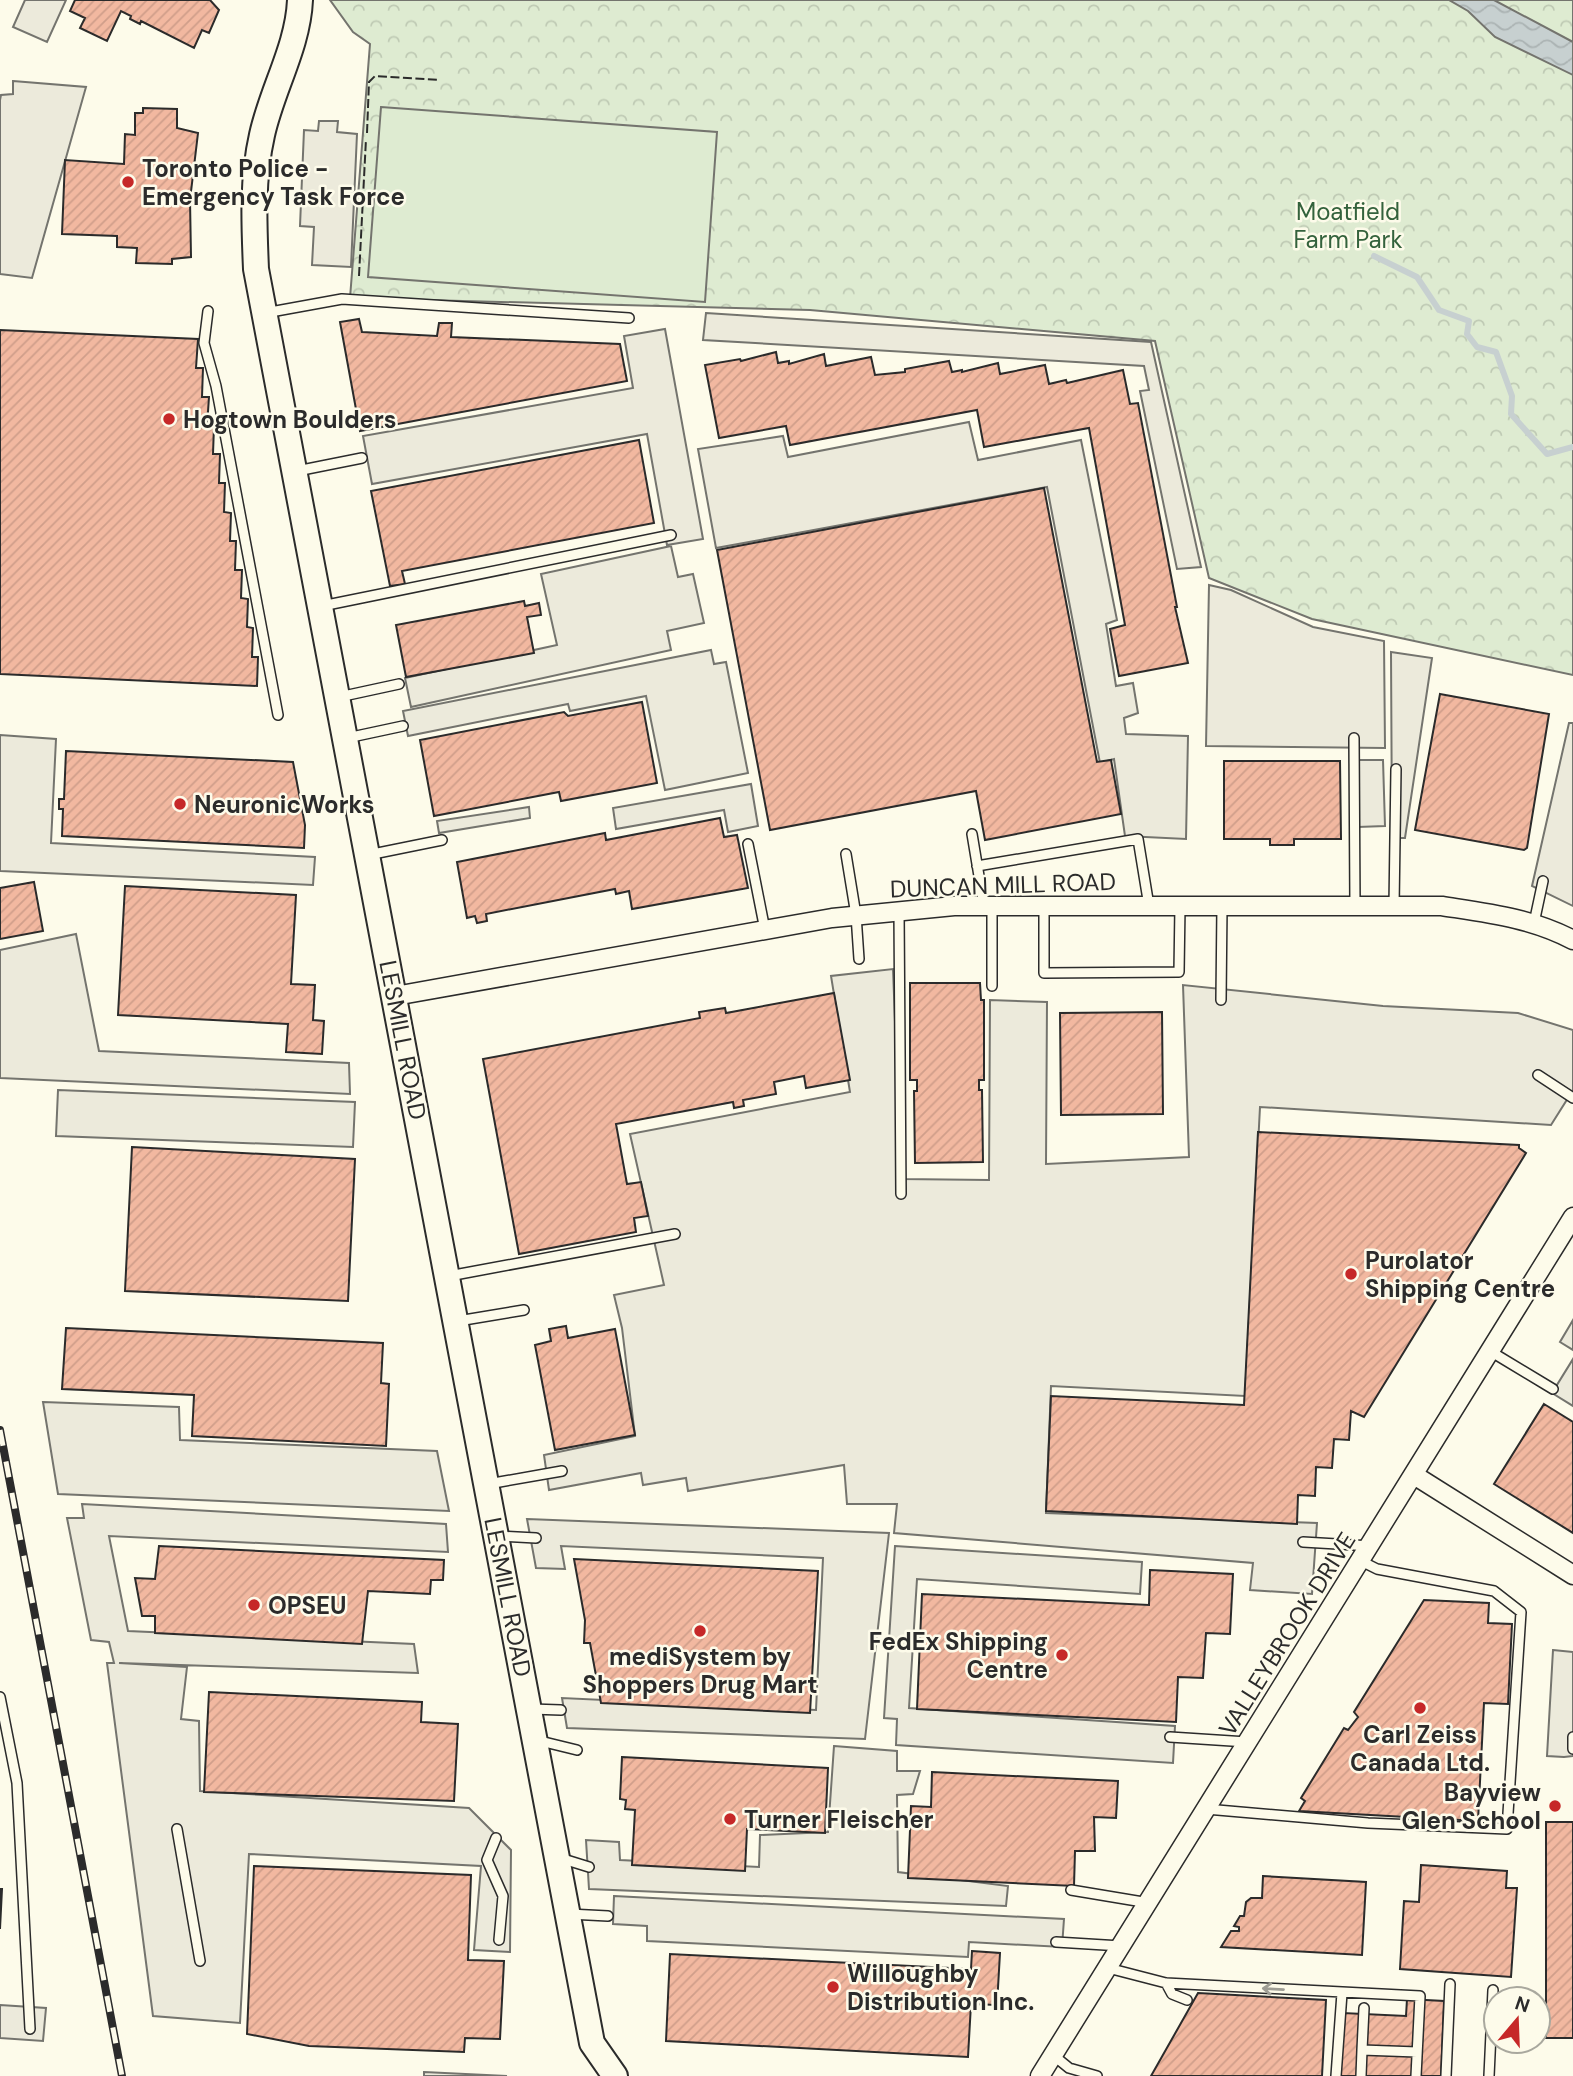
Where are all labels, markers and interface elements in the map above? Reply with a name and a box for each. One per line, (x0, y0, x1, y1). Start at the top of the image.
place label: Toronto Police - Emergency Task Force (142, 153, 405, 212)
marker: Toronto Police - Emergency Task Force (120, 174, 136, 190)
park label: Moatfield Farm Park (1293, 196, 1403, 255)
place label: Hogtown Boulders (183, 404, 397, 435)
marker: Hogtown Boulders (161, 411, 177, 427)
place label: NeuronicWorks (194, 789, 375, 820)
marker: NeuronicWorks (172, 796, 188, 812)
street label: DUNCAN MILL ROAD (889, 866, 1117, 904)
street label: LESMILL ROAD (372, 958, 434, 1122)
place label: Purolator Shipping Centre (1365, 1245, 1555, 1304)
marker: Purolator Shipping Centre (1343, 1266, 1359, 1282)
street label: LESMILL ROAD (477, 1515, 539, 1679)
street label: VALLEYBROOK DRIVE (1212, 1526, 1362, 1742)
place label: OPSEU (268, 1590, 346, 1621)
marker: OPSEU (246, 1597, 262, 1613)
marker: mediSystem by Shoppers Drug Mart (692, 1623, 708, 1639)
place label: FedEx Shipping Centre (869, 1626, 1048, 1685)
place label: mediSystem by Shoppers Drug Mart (582, 1641, 818, 1700)
marker: FedEx Shipping Centre (1054, 1647, 1070, 1663)
marker: Carl Zeiss Canada Ltd. (1412, 1700, 1428, 1716)
place label: Carl Zeiss Canada Ltd. (1350, 1719, 1490, 1778)
place label: Bayview Glen School (1401, 1777, 1541, 1836)
marker: Bayview Glen School (1547, 1798, 1563, 1814)
place label: Turner Fleischer (744, 1804, 934, 1835)
marker: Turner Fleischer (722, 1811, 738, 1827)
place label: Willoughby Distribution Inc. (847, 1958, 1034, 2017)
marker: Willoughby Distribution Inc. (825, 1979, 841, 1995)
one-way arrow (1262, 1983, 1285, 1996)
north arrow (1482, 1985, 1552, 2055)
text: N (1512, 1990, 1533, 2018)

